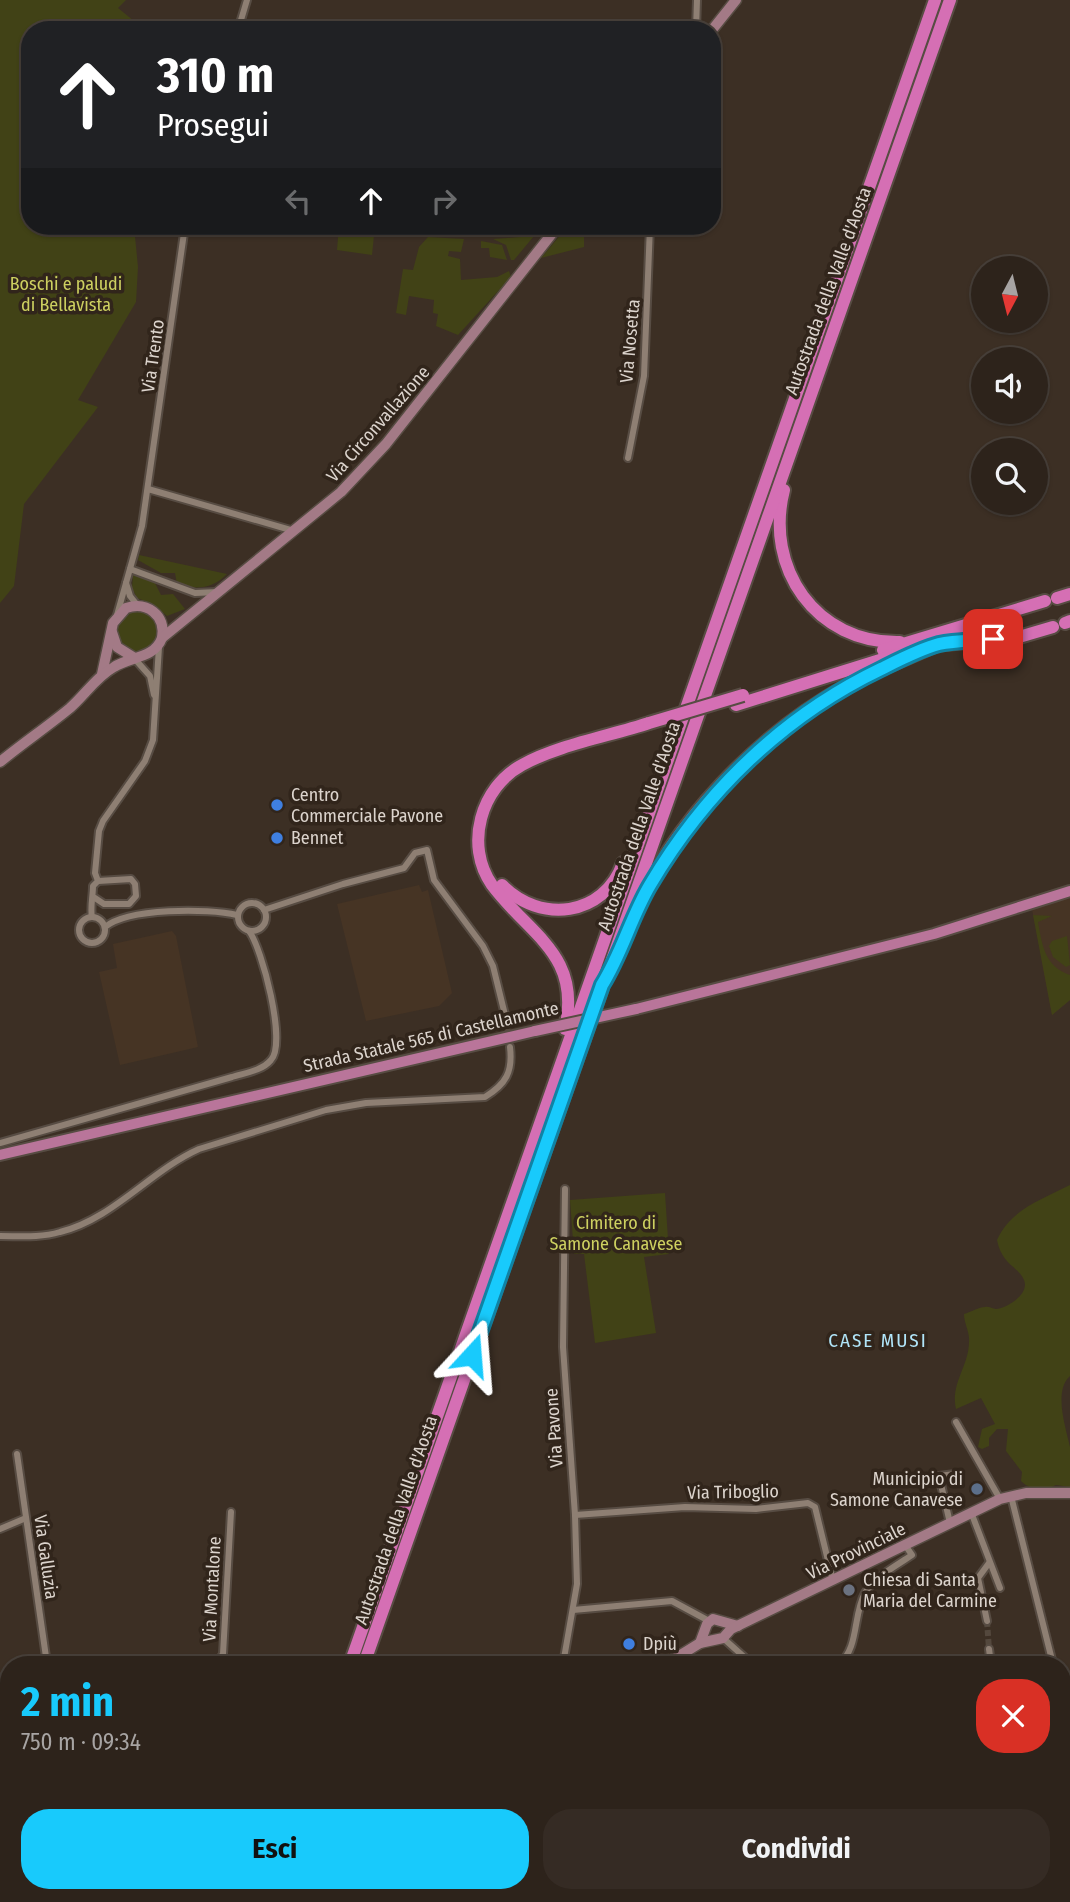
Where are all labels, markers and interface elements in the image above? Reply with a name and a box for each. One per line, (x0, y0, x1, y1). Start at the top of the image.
text: 310 m (157, 46, 274, 105)
icon: ahead (42, 49, 133, 140)
text: Prosegui (157, 106, 269, 144)
icon: left (279, 182, 317, 220)
icon: ahead (352, 182, 390, 220)
icon: right (425, 182, 463, 220)
street label: Autostrada della Valle d'Aosta (780, 184, 876, 398)
north arrow (971, 256, 1048, 332)
map controls (971, 256, 1048, 515)
park label: Boschi e paludi di Bellavista (10, 273, 122, 316)
street label: Via Nosetta (615, 298, 645, 384)
street label: Via Trento (137, 318, 169, 394)
button: sound (971, 347, 1048, 424)
street label: Via Circonvallazione (322, 361, 434, 487)
button: search (971, 438, 1048, 515)
pin (963, 609, 1023, 669)
icon: arrive (974, 620, 1012, 658)
street label: Autostrada della Valle d'Aosta (593, 719, 685, 933)
place label: Centro Commerciale Pavone (291, 784, 443, 827)
marker: Centro Commerciale Pavone (269, 797, 285, 813)
place label: Bennet (291, 827, 344, 849)
marker: Bennet (269, 830, 285, 846)
street label: Strada Statale 565 di Castellamonte (301, 997, 561, 1077)
park label: Cimitero di Samone Canavese (550, 1212, 683, 1255)
position arrow (435, 1318, 509, 1392)
district label: CASE MUSI (828, 1329, 928, 1352)
street label: Via Pavone (540, 1387, 568, 1468)
street label: Autostrada della Valle d'Aosta (350, 1413, 442, 1627)
place label: Municipio di Samone Canavese (830, 1468, 963, 1511)
street label: Via Triboglio (687, 1480, 779, 1504)
marker: Municipio di Samone Canavese (969, 1481, 985, 1497)
street label: Via Galluzia (29, 1513, 63, 1601)
street label: Via Provinciale (803, 1518, 909, 1584)
street label: Via Montalone (198, 1536, 226, 1642)
place label: Chiesa di Santa Maria del Carmine (863, 1569, 997, 1612)
marker: Chiesa di Santa Maria del Carmine (841, 1582, 857, 1598)
place label: Dpiù (643, 1633, 677, 1655)
marker: Dpiù (621, 1636, 637, 1652)
text: 2 min (21, 1677, 114, 1727)
button: close (976, 1679, 1050, 1753)
text: 750 m · 09:34 (21, 1728, 141, 1756)
button: Esci (21, 1809, 529, 1889)
button: Condividi (543, 1809, 1050, 1889)

